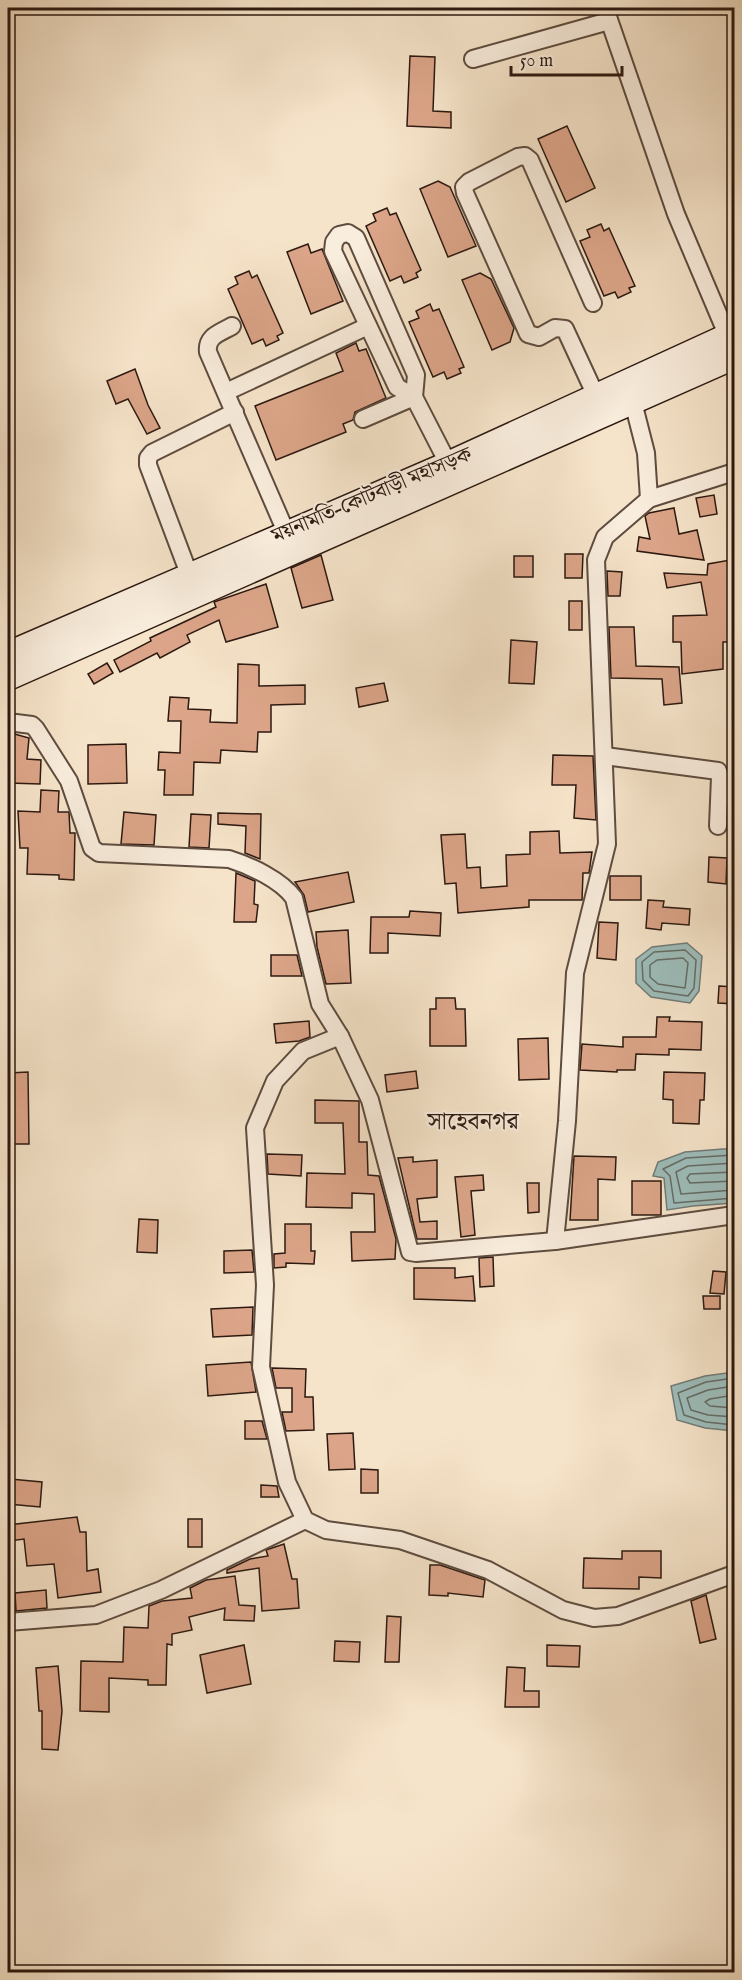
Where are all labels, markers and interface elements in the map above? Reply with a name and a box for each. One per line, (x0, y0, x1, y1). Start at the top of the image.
scale bar (511, 39, 622, 77)
text: 50 m (520, 50, 553, 73)
street label: ময়নামতি–কোটবাড়ী মহাসড়ক (267, 441, 477, 551)
district label: সাহেবনগর (426, 1107, 520, 1138)

